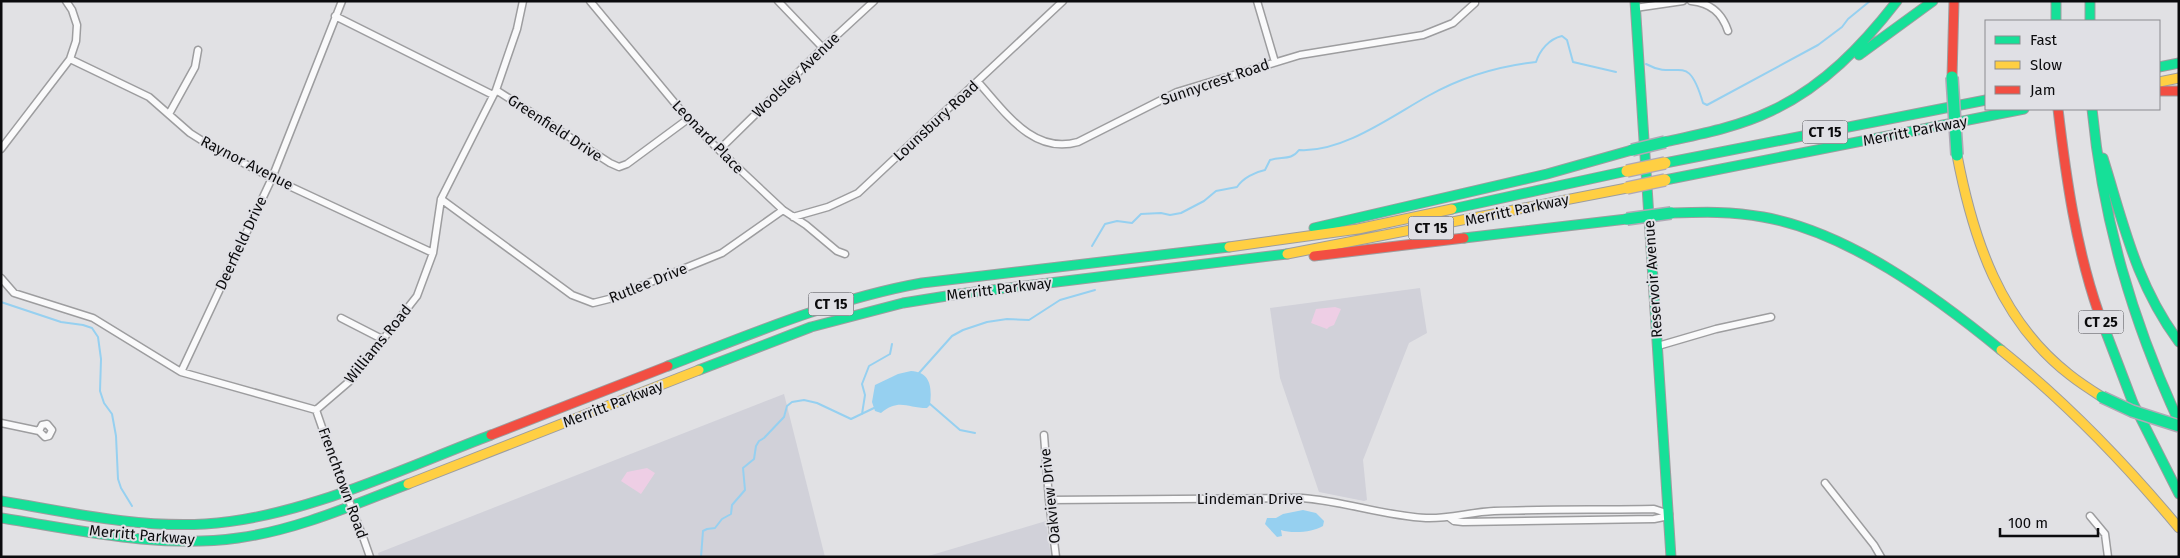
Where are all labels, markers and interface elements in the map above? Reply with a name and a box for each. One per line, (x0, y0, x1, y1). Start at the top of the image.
legend (1985, 20, 2160, 110)
street label: Woolsley Avenue (748, 29, 844, 121)
text: Fast (2030, 31, 2057, 49)
street label: Sunnycrest Road (1158, 55, 1272, 109)
text: Slow (2030, 56, 2062, 74)
street label: Lounsbury Road (890, 77, 982, 165)
text: Jam (2030, 81, 2056, 99)
street label: Greenfield Drive (504, 91, 606, 165)
street label: Leonard Place (668, 96, 748, 178)
street label: Merritt Parkway (1861, 112, 1969, 150)
road number: CT 15 (1802, 120, 1848, 144)
street label: Raynor Avenue (198, 132, 296, 194)
street label: Merritt Parkway (1463, 190, 1571, 230)
street label: Deerfield Drive (211, 193, 271, 293)
road number: CT 15 (1408, 217, 1454, 240)
street label: Reservoir Avenue (1640, 220, 1666, 338)
street label: Rutlee Drive (606, 259, 690, 307)
street label: Merritt Parkway (945, 274, 1053, 304)
road number: CT 15 (808, 292, 854, 316)
street label: Williams Road (341, 301, 415, 387)
road number: CT 25 (2078, 311, 2124, 334)
street label: Merritt Parkway (560, 376, 666, 431)
street label: Frenchtown Road (315, 425, 371, 541)
street label: Oakview Drive (1036, 447, 1064, 545)
street label: Lindeman Drive (1197, 490, 1303, 508)
scale bar (2000, 506, 2098, 538)
text: 100 m (2008, 514, 2048, 532)
street label: Merritt Parkway (88, 521, 196, 549)

